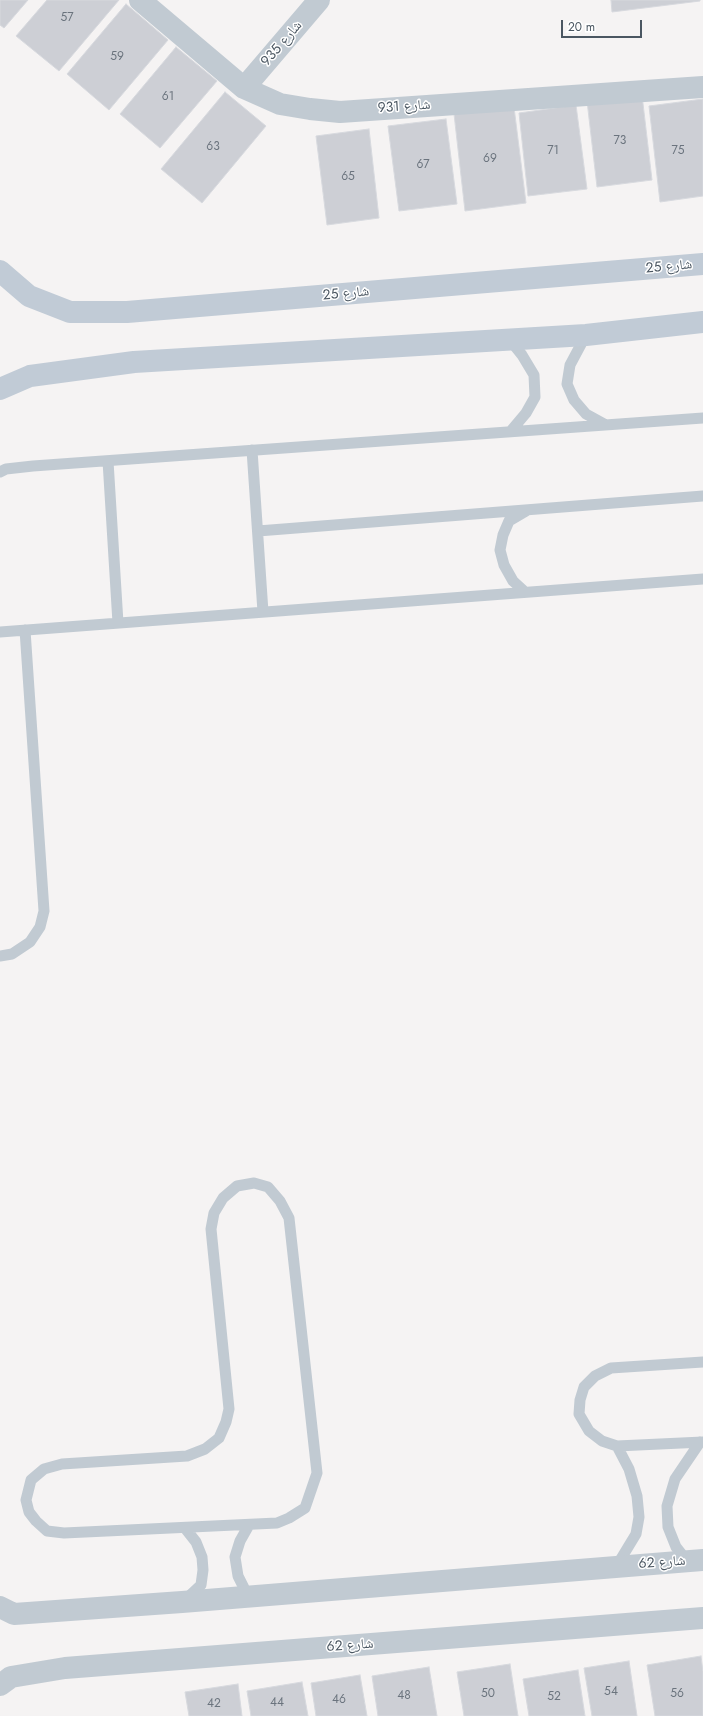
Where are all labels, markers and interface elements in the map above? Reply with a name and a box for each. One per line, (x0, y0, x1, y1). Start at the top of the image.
house number: 57 (60, 11, 74, 25)
scale bar (563, 12, 644, 38)
street label: شارع 935 (258, 18, 306, 70)
text: 20 m (568, 18, 595, 36)
house number: 59 (110, 50, 124, 64)
house number: 61 (162, 90, 174, 104)
street label: شارع 931 (377, 97, 431, 117)
house number: 73 (614, 134, 626, 148)
house number: 63 (206, 140, 220, 154)
house number: 71 (547, 144, 559, 158)
house number: 75 (671, 144, 685, 158)
house number: 69 (483, 152, 497, 166)
house number: 67 (416, 158, 430, 172)
house number: 65 (341, 170, 355, 184)
street label: شارع 25 (645, 257, 693, 277)
street label: شارع 25 (322, 284, 370, 304)
street label: شارع 62 (638, 1553, 686, 1573)
street label: شارع 62 (326, 1636, 374, 1656)
house number: 54 (604, 1685, 618, 1699)
house number: 50 (481, 1687, 495, 1701)
house number: 56 (670, 1687, 684, 1701)
house number: 48 (397, 1689, 411, 1703)
house number: 52 (547, 1690, 561, 1704)
house number: 46 (332, 1693, 346, 1707)
house number: 44 (270, 1696, 284, 1710)
house number: 42 (207, 1697, 221, 1711)

